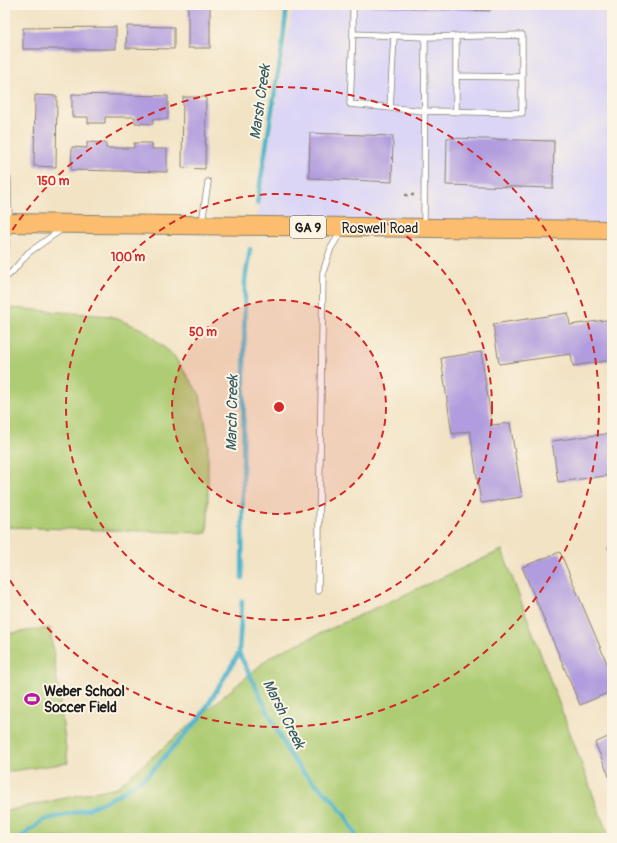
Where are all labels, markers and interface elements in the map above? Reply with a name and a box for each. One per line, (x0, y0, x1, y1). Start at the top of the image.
water label: Marsh Creek (246, 62, 275, 141)
text: 150 m (37, 174, 70, 189)
road number: GA 9 (290, 216, 326, 238)
street label: Roswell Road (342, 220, 419, 237)
text: 100 m (111, 250, 146, 265)
text: 50 m (189, 325, 217, 340)
water label: March Creek (222, 373, 243, 451)
centre of rings (272, 400, 286, 414)
water label: Marsh Creek (258, 676, 310, 754)
place label: Weber School Soccer Field (44, 683, 125, 716)
sports icon: Weber School Soccer Field (23, 690, 41, 708)

